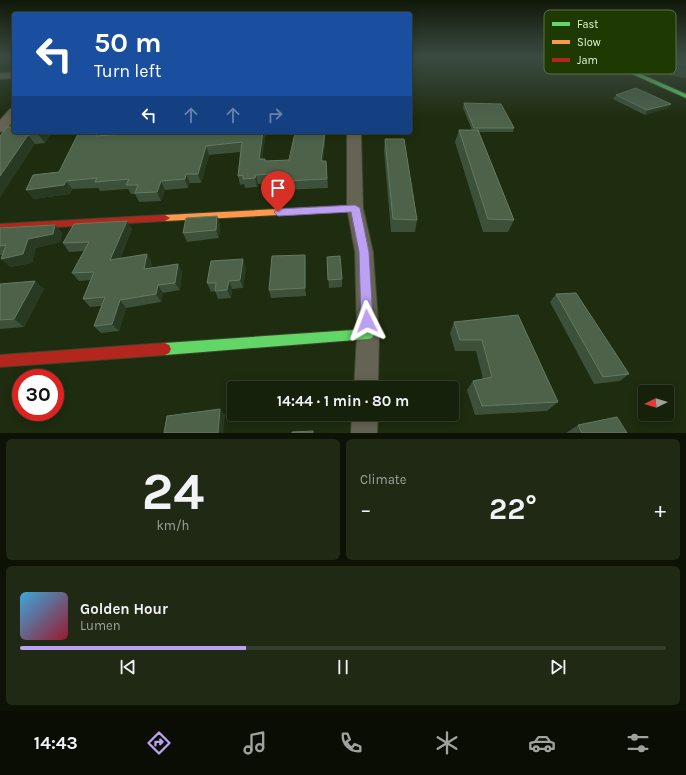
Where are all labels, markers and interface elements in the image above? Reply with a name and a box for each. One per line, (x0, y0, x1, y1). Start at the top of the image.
legend (544, 10, 676, 74)
text: Fast (577, 18, 598, 31)
text: 50 m (94, 26, 162, 59)
icon: left (28, 28, 80, 80)
text: Slow (577, 36, 601, 49)
text: Jam (577, 54, 598, 67)
text: Turn left (94, 60, 162, 82)
icon: left (138, 104, 160, 126)
icon: ahead (180, 104, 202, 126)
icon: ahead (222, 104, 244, 126)
icon: right (264, 104, 286, 126)
pin (261, 171, 295, 212)
icon: arrive (267, 177, 289, 199)
position arrow (346, 300, 388, 342)
speed limit sign: 30 (12, 369, 64, 421)
north arrow (638, 385, 674, 421)
map controls (638, 385, 674, 421)
text: 14:44 · 1 min · 80 m (277, 392, 409, 410)
text: 24 (142, 461, 204, 522)
text: Climate (360, 472, 406, 487)
text: 22° (489, 491, 537, 527)
text: − (360, 497, 372, 523)
text: + (654, 497, 666, 523)
text: km/h (157, 518, 189, 533)
text: Golden Hour (80, 600, 168, 618)
text: Lumen (80, 618, 121, 633)
icon: previous (117, 656, 139, 678)
icon: pause (332, 656, 354, 678)
icon: next (547, 656, 569, 678)
icon: directions (145, 729, 173, 757)
icon: music (241, 729, 269, 757)
icon: phone (337, 729, 365, 757)
icon: climate (433, 729, 461, 757)
icon: car (528, 729, 556, 757)
icon: filters (624, 729, 652, 757)
text: 14:43 (34, 732, 78, 754)

